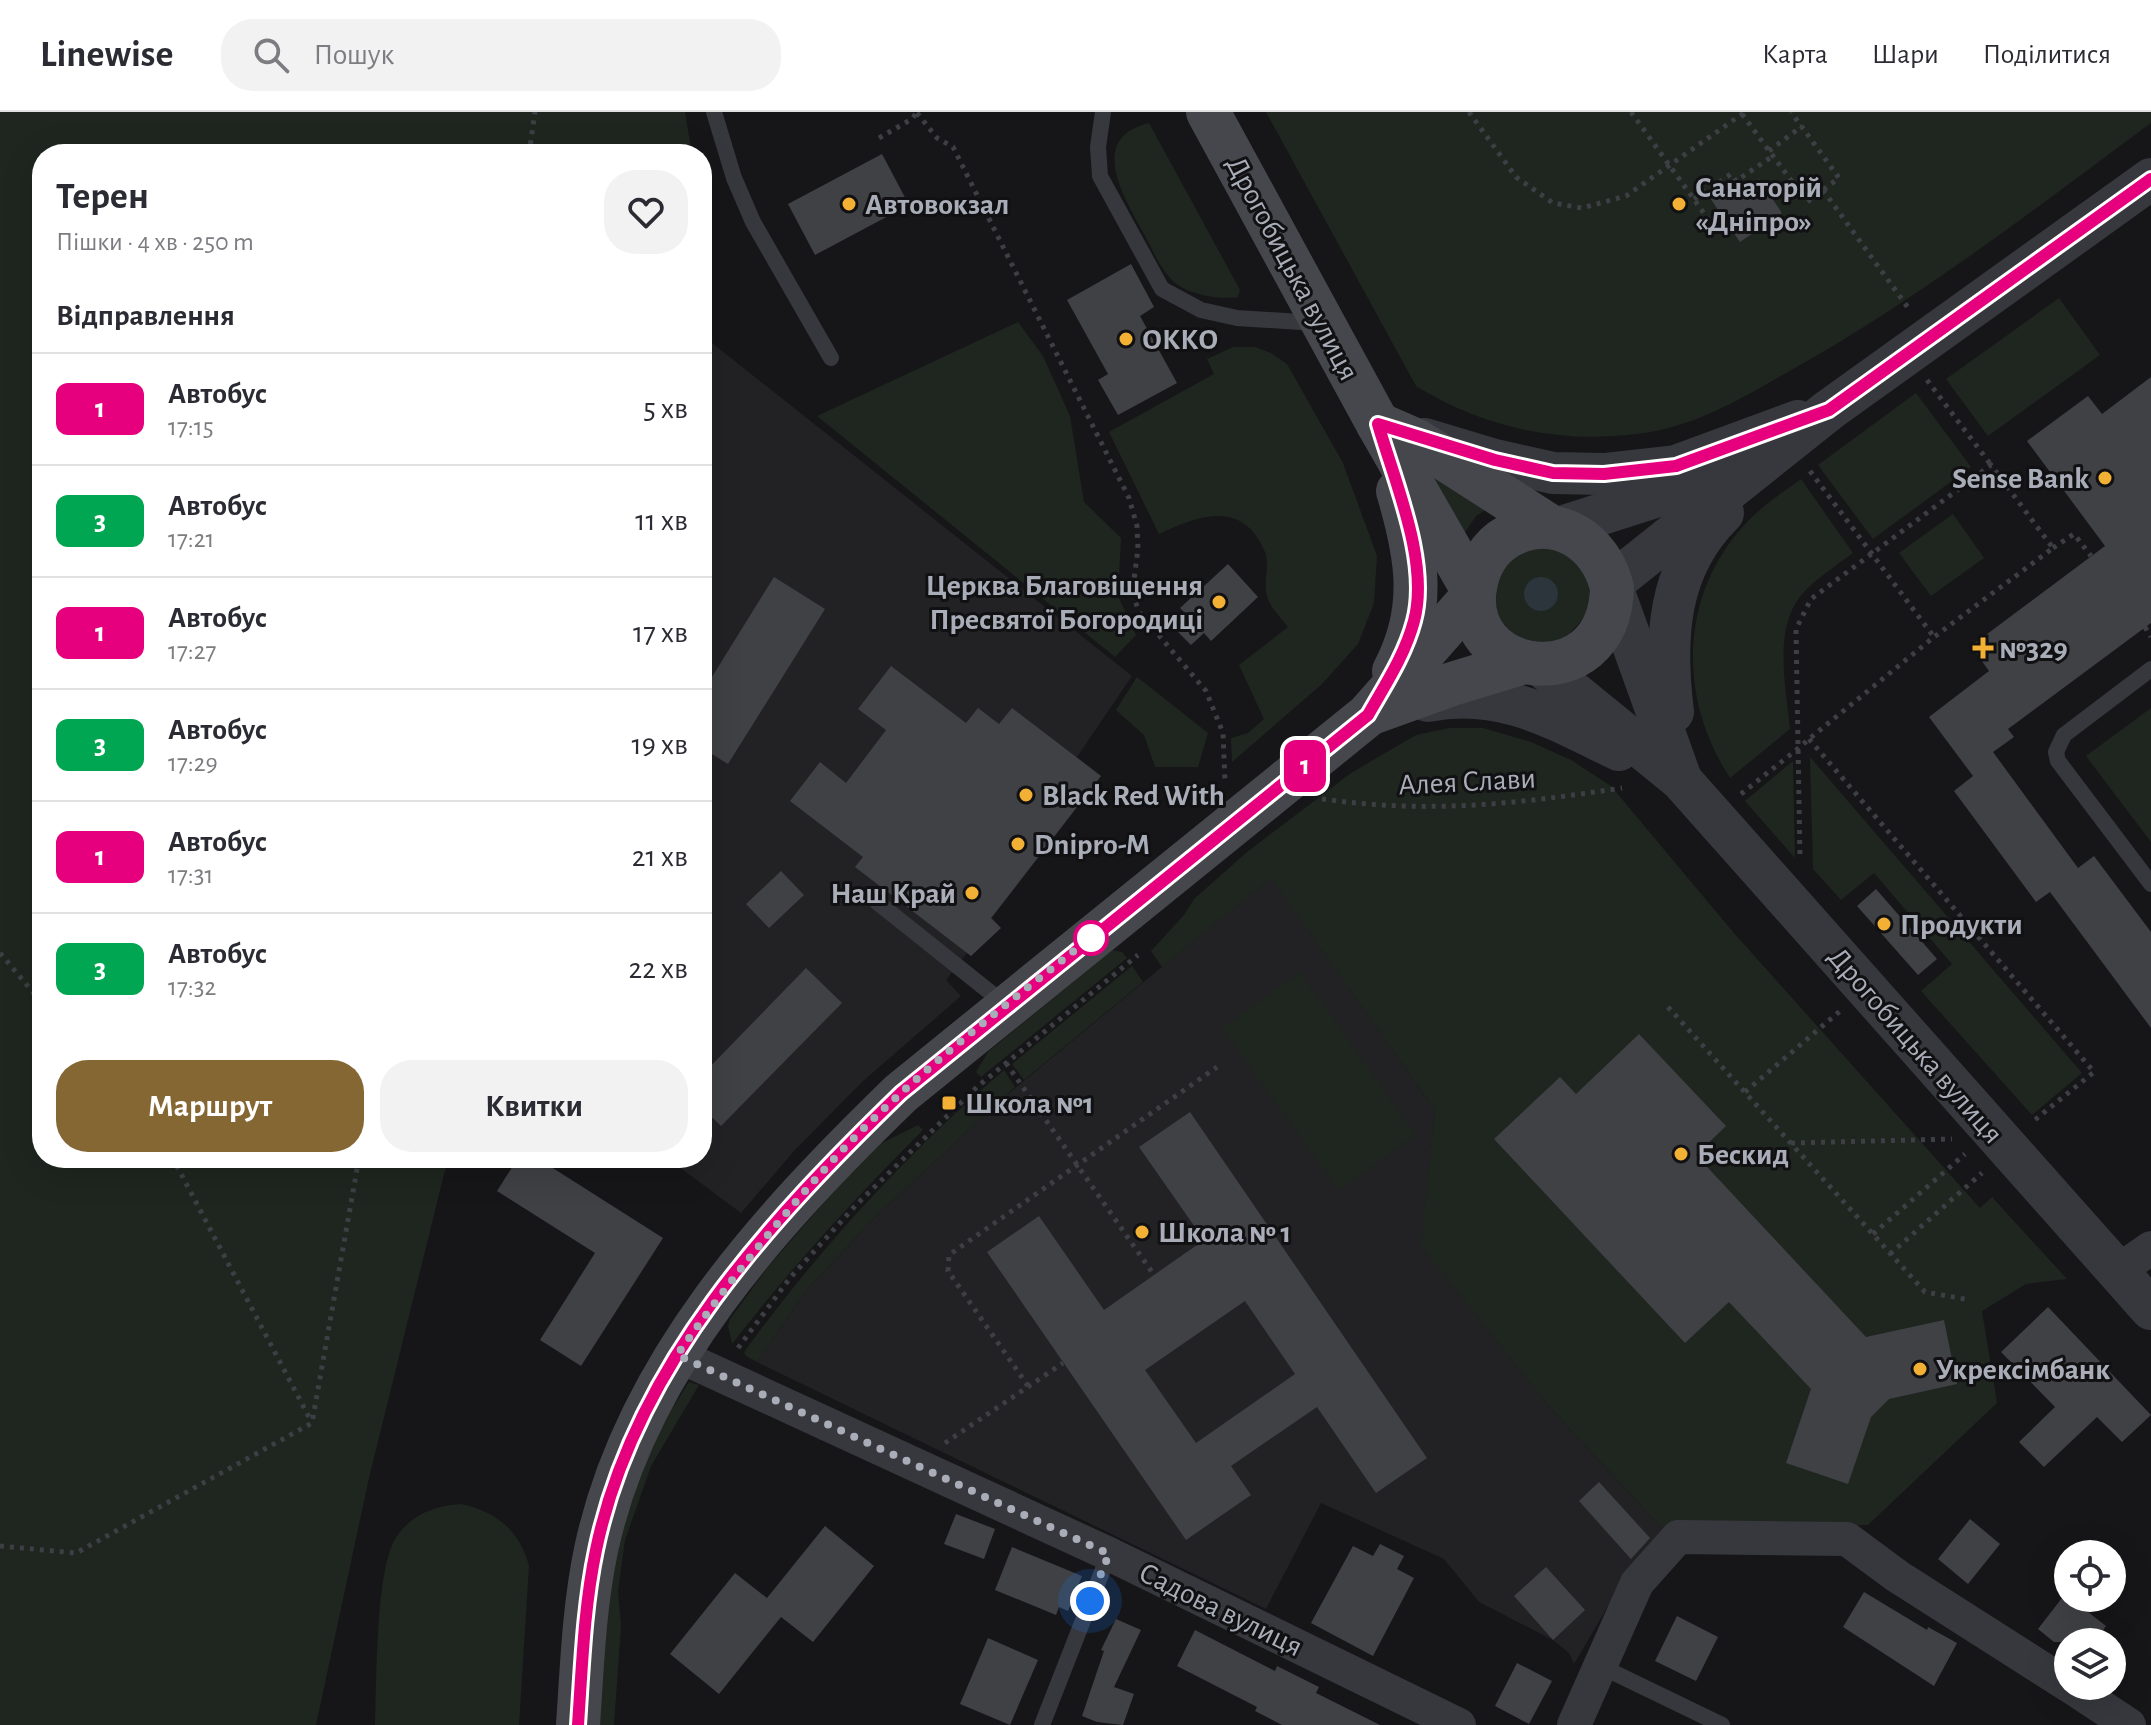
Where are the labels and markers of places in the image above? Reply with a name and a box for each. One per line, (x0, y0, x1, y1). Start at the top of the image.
place label: Санаторій «Дніпро» (1695, 173, 1822, 237)
place label: Автовокзал (865, 190, 1009, 220)
marker: Автовокзал (840, 195, 858, 213)
marker: Санаторій «Дніпро» (1670, 195, 1688, 213)
place label: ОККО (1142, 325, 1218, 355)
marker: ОККО (1117, 330, 1135, 348)
place label: Sense Bank (1952, 464, 2089, 494)
marker: Sense Bank (2096, 469, 2114, 487)
place label: Церква Благовіщення Пресвятої Богородиці (926, 571, 1203, 635)
marker: Церква Благовіщення Пресвятої Богородиці (1210, 593, 1228, 611)
place label: №329 (1999, 634, 2068, 664)
marker: №329 (1974, 639, 1992, 657)
place label: Black Red With (1042, 781, 1225, 811)
marker: Black Red With (1017, 786, 1035, 804)
place label: Dnipro-M (1034, 830, 1150, 860)
marker: Dnipro-M (1009, 835, 1027, 853)
place label: Наш Край (830, 879, 956, 909)
marker: Наш Край (963, 884, 981, 902)
place label: Продукти (1900, 910, 2023, 940)
marker: Продукти (1875, 915, 1893, 933)
unlabelled marker (1074, 921, 1108, 955)
place label: Школа №1 (965, 1089, 1094, 1119)
marker: Школа №1 (940, 1094, 958, 1112)
place label: Бескид (1697, 1140, 1789, 1170)
marker: Бескид (1672, 1145, 1690, 1163)
place label: Школа № 1 (1158, 1218, 1291, 1248)
marker: Школа № 1 (1133, 1223, 1151, 1241)
place label: Укрексімбанк (1936, 1355, 2110, 1385)
marker: Укрексімбанк (1911, 1360, 1929, 1378)

